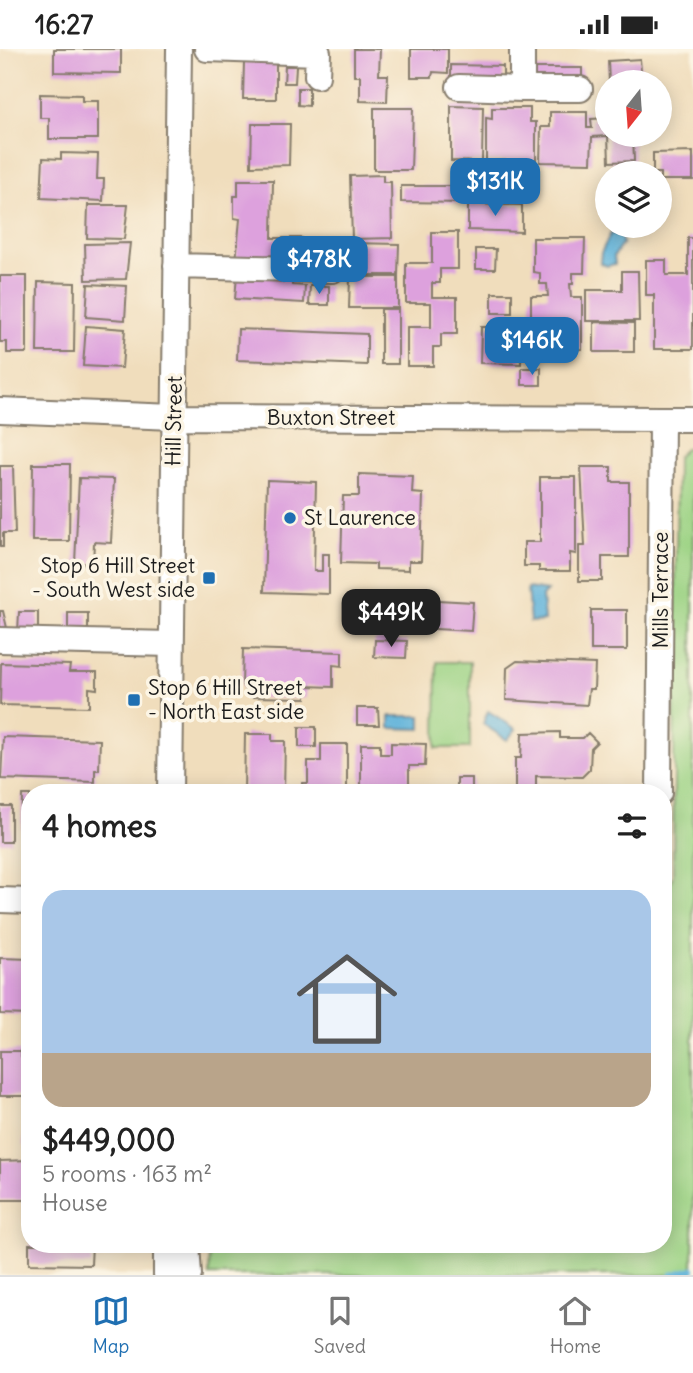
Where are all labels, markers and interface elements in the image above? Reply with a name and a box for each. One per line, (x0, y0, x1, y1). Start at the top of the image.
text: 16:27 (35, 8, 93, 41)
north arrow (595, 70, 672, 147)
map controls (595, 70, 672, 238)
pin: $131K (446, 159, 544, 218)
button: layers (595, 161, 672, 238)
text: $131K (466, 166, 524, 195)
pin: $478K (270, 237, 368, 296)
text: $478K (287, 244, 351, 273)
pin: $146K (483, 317, 581, 377)
text: $146K (501, 325, 563, 354)
street label: Hill Street (159, 376, 188, 466)
street label: Buxton Street (267, 404, 395, 431)
place label: St Laurence (304, 504, 416, 531)
marker: St Laurence (282, 510, 298, 526)
street label: Mills Terrace (647, 532, 674, 648)
place label: Stop 6 Hill Street - South West side (32, 552, 195, 603)
marker: Stop 6 Hill Street - South West side (201, 570, 217, 586)
pin: $449K (342, 589, 440, 649)
text: $449K (358, 597, 424, 626)
place label: Stop 6 Hill Street - North East side (148, 674, 304, 725)
marker: Stop 6 Hill Street - North East side (126, 692, 142, 708)
text: 4 homes (42, 807, 157, 845)
icon: filters (613, 807, 651, 845)
icon: home (284, 936, 410, 1062)
text: $449,000 (42, 1121, 175, 1159)
text: 5 rooms · 163 m² (42, 1159, 212, 1188)
text: House (42, 1188, 108, 1217)
tab: Map (92, 1292, 130, 1358)
tab: Saved (314, 1292, 366, 1358)
tab: Home (550, 1292, 601, 1358)

